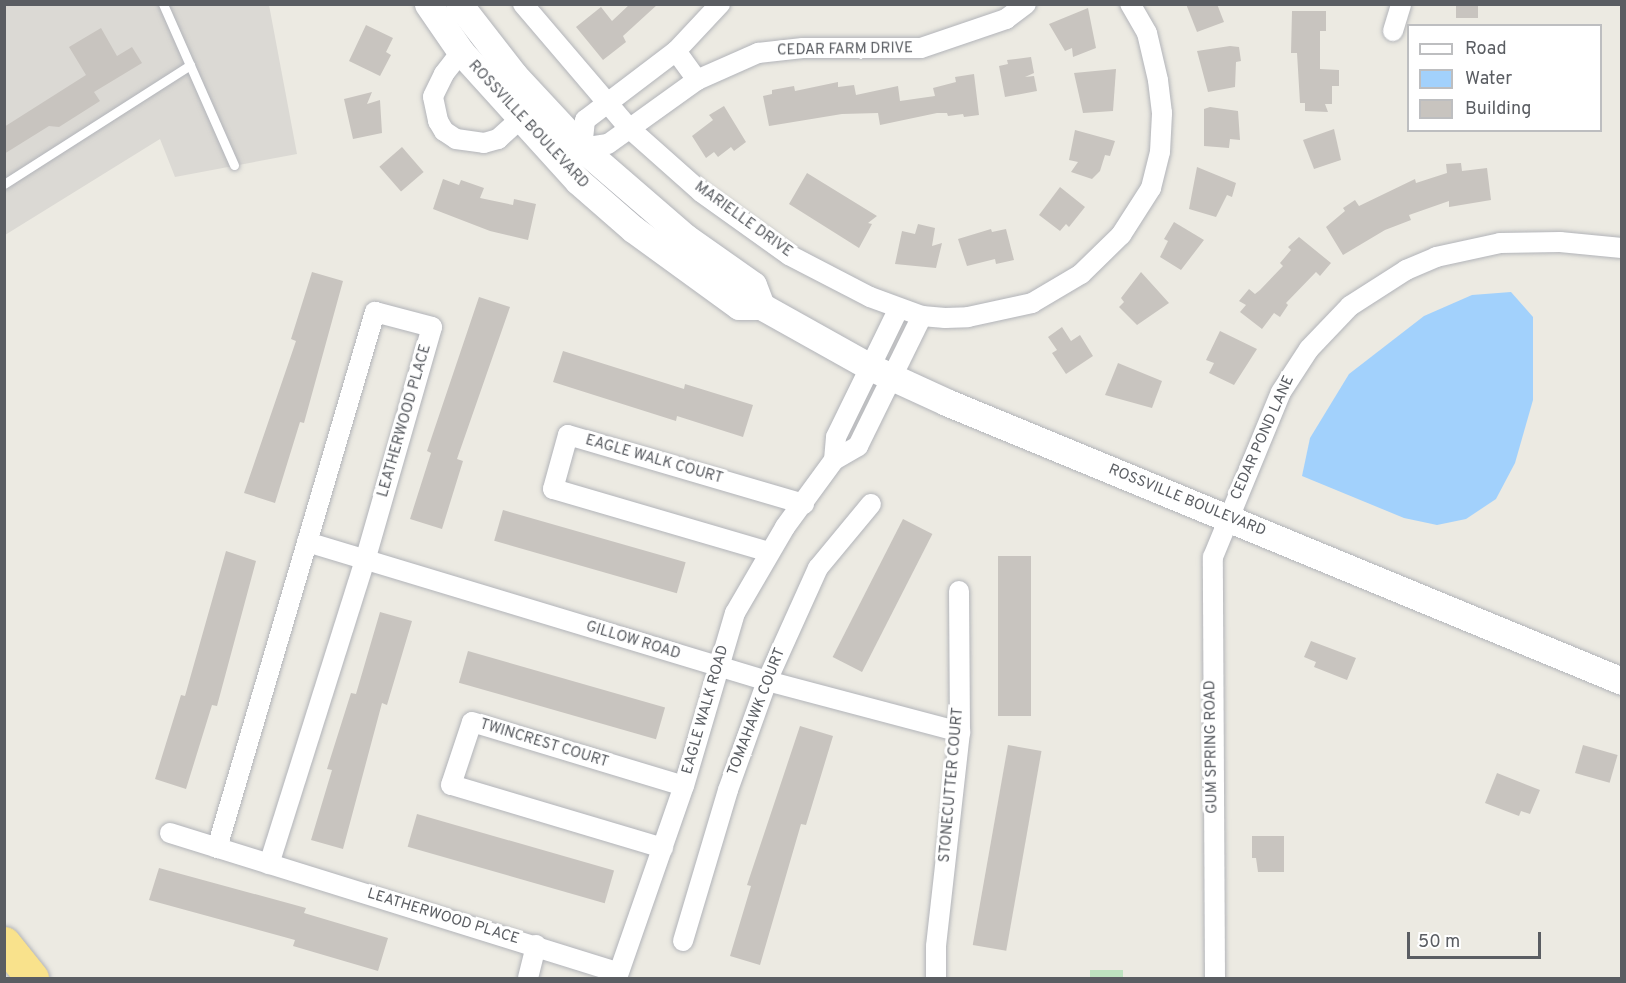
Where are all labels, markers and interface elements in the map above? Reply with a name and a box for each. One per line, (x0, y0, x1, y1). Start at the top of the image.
legend (1407, 24, 1602, 132)
text: Road (1465, 38, 1507, 61)
street label: CEDAR FARM DRIVE (777, 40, 913, 60)
street label: ROSSVILLE BOULEVARD (464, 57, 592, 193)
text: Water (1465, 68, 1512, 91)
text: Building (1465, 98, 1531, 121)
street label: MARIELLE DRIVE (690, 178, 796, 262)
street label: LEATHERWOOD PLACE (375, 343, 435, 499)
street label: CEDAR POND LANE (1228, 373, 1298, 503)
street label: EAGLE WALK COURT (583, 432, 725, 488)
street label: ROSSVILLE BOULEVARD (1106, 461, 1268, 541)
street label: GILLOW ROAD (583, 618, 683, 664)
street label: EAGLE WALK ROAD (679, 643, 733, 777)
street label: TOMAHAWK COURT (724, 646, 790, 778)
street label: GUM SPRING ROAD (1202, 680, 1222, 814)
street label: STONECUTTER COURT (936, 707, 968, 863)
street label: TWINCREST COURT (477, 716, 611, 772)
street label: LEATHERWOOD PLACE (365, 885, 521, 949)
scale bar (1410, 920, 1544, 958)
text: 50 m (1418, 931, 1460, 954)

